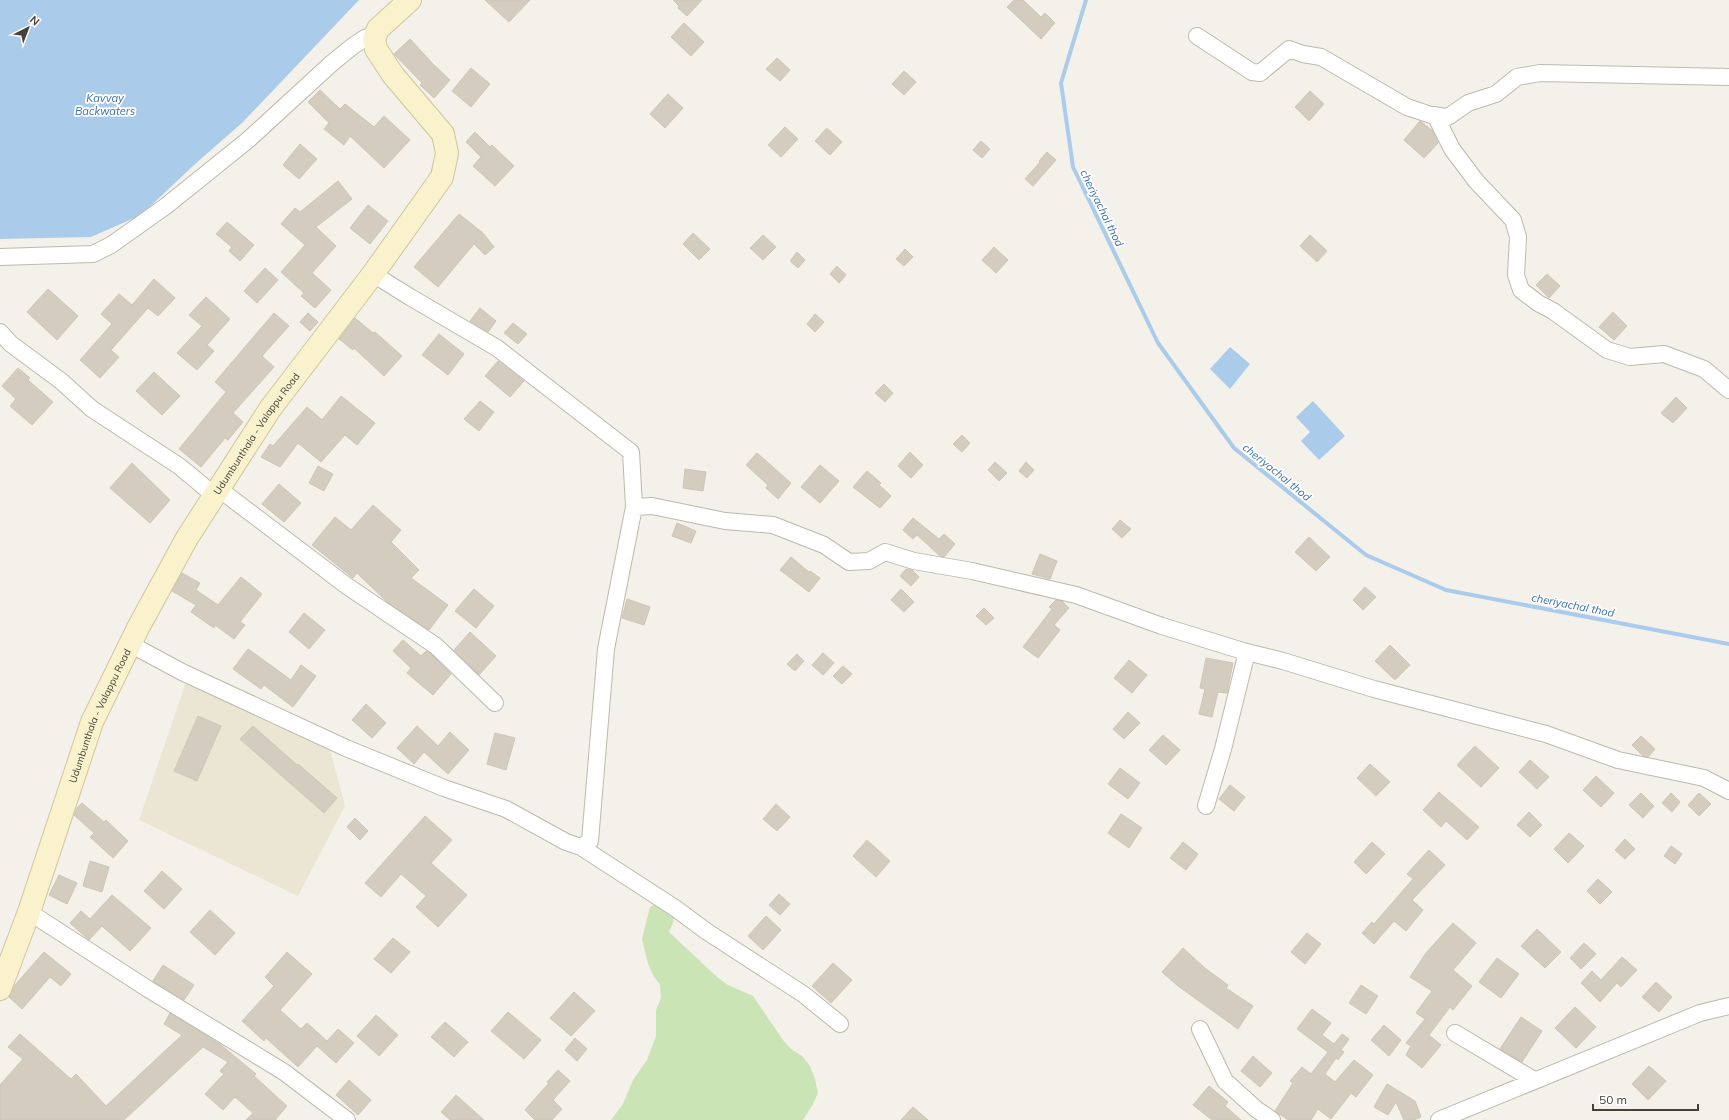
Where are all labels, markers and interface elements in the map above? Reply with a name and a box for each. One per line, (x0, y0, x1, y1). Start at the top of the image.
north arrow (8, 8, 48, 48)
text: N (27, 13, 42, 29)
water label: Kavvay Backwaters (75, 91, 136, 118)
water label: cheriyachal thod (1077, 167, 1127, 249)
street label: Udumbunthala - Valappu Road (211, 370, 302, 497)
water label: cheriyachal thod (1240, 440, 1314, 504)
water label: cheriyachal thod (1530, 590, 1616, 620)
street label: Udumbunthala - Valappu Road (66, 647, 134, 785)
scale bar (1593, 1086, 1698, 1112)
text: 50 m (1599, 1092, 1627, 1107)

